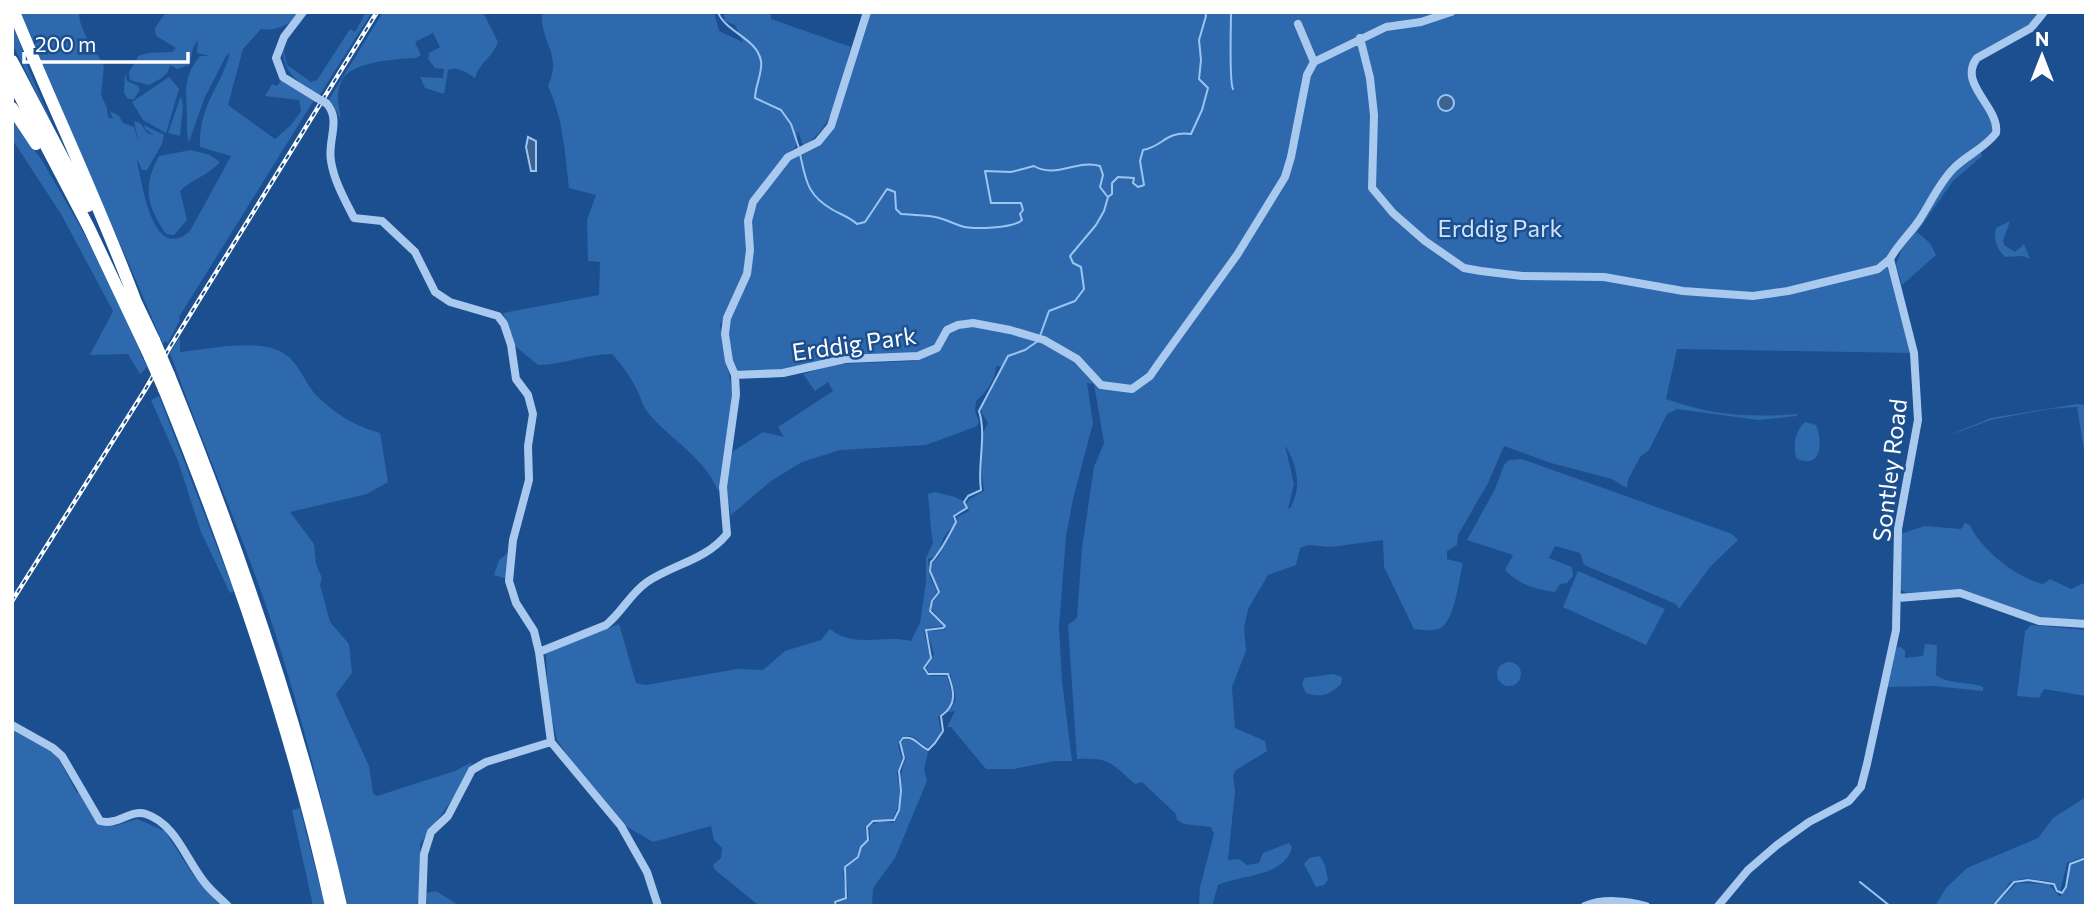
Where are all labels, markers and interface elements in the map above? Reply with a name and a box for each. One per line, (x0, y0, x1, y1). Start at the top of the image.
scale bar (24, 21, 189, 65)
north arrow (2007, 21, 2077, 91)
text: N (2035, 27, 2049, 50)
text: 200 m (35, 31, 96, 56)
park label: Erddig Park (1437, 213, 1563, 242)
street label: Erddig Park (790, 320, 918, 366)
street label: Sontley Road (1866, 397, 1912, 543)

